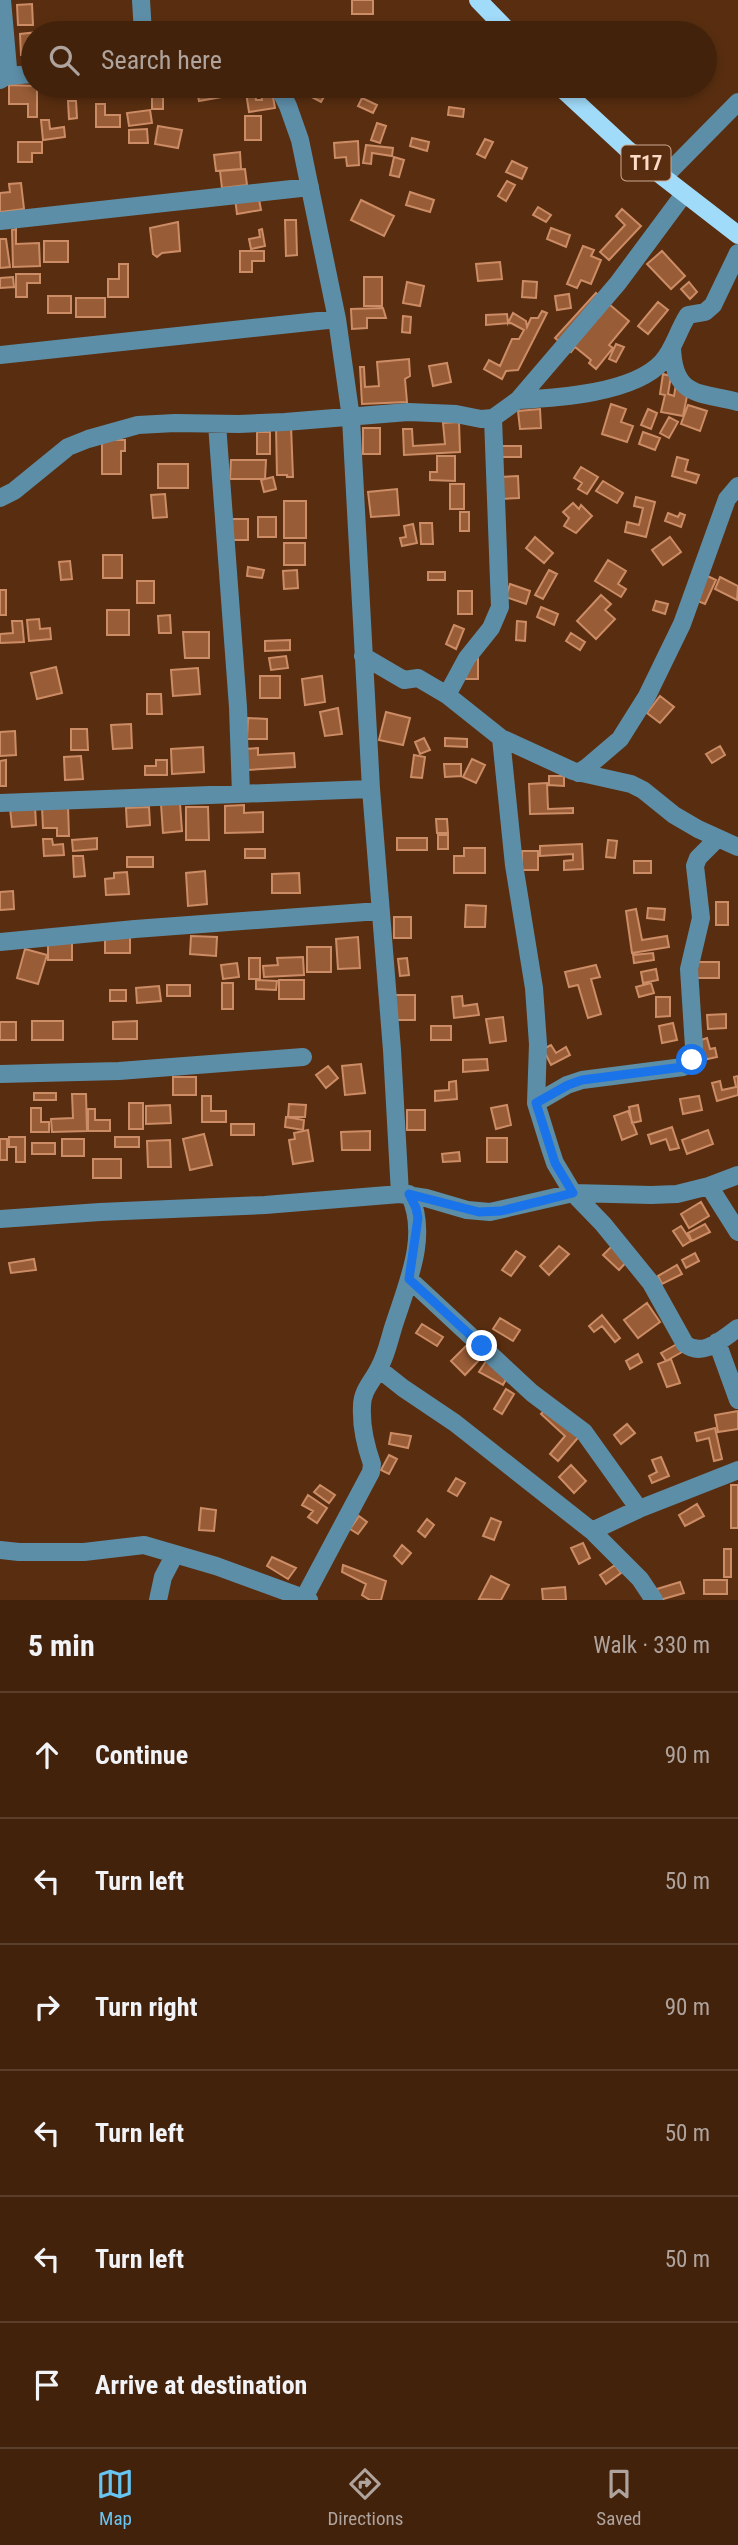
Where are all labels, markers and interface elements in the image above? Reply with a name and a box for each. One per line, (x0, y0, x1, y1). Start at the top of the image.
search box (21, 21, 717, 98)
icon: search (45, 41, 83, 79)
text: Search here (101, 45, 222, 75)
road number: T17 (622, 146, 670, 180)
route start (676, 1044, 707, 1075)
route end (466, 1330, 497, 1361)
text: 5 min (28, 1628, 95, 1663)
text: Walk · 330 m (593, 1632, 710, 1659)
icon: ahead (28, 1736, 66, 1774)
text: Continue (95, 1740, 188, 1770)
text: 90 m (665, 1742, 710, 1769)
icon: left (28, 1862, 66, 1900)
text: Turn left (95, 1866, 184, 1896)
text: 50 m (665, 1868, 710, 1895)
icon: right (28, 1988, 66, 2026)
text: Turn right (95, 1992, 197, 2022)
text: 90 m (665, 1994, 710, 2021)
icon: left (28, 2114, 66, 2152)
text: Turn left (95, 2118, 184, 2148)
text: 50 m (665, 2120, 710, 2147)
icon: left (28, 2240, 66, 2278)
text: Turn left (95, 2244, 184, 2274)
text: 50 m (665, 2246, 710, 2273)
icon: arrive (28, 2366, 66, 2404)
text: Arrive at destination (95, 2370, 307, 2400)
tab: Map (96, 2465, 134, 2530)
tab: Directions (327, 2465, 403, 2530)
tab: Saved (596, 2465, 642, 2530)

